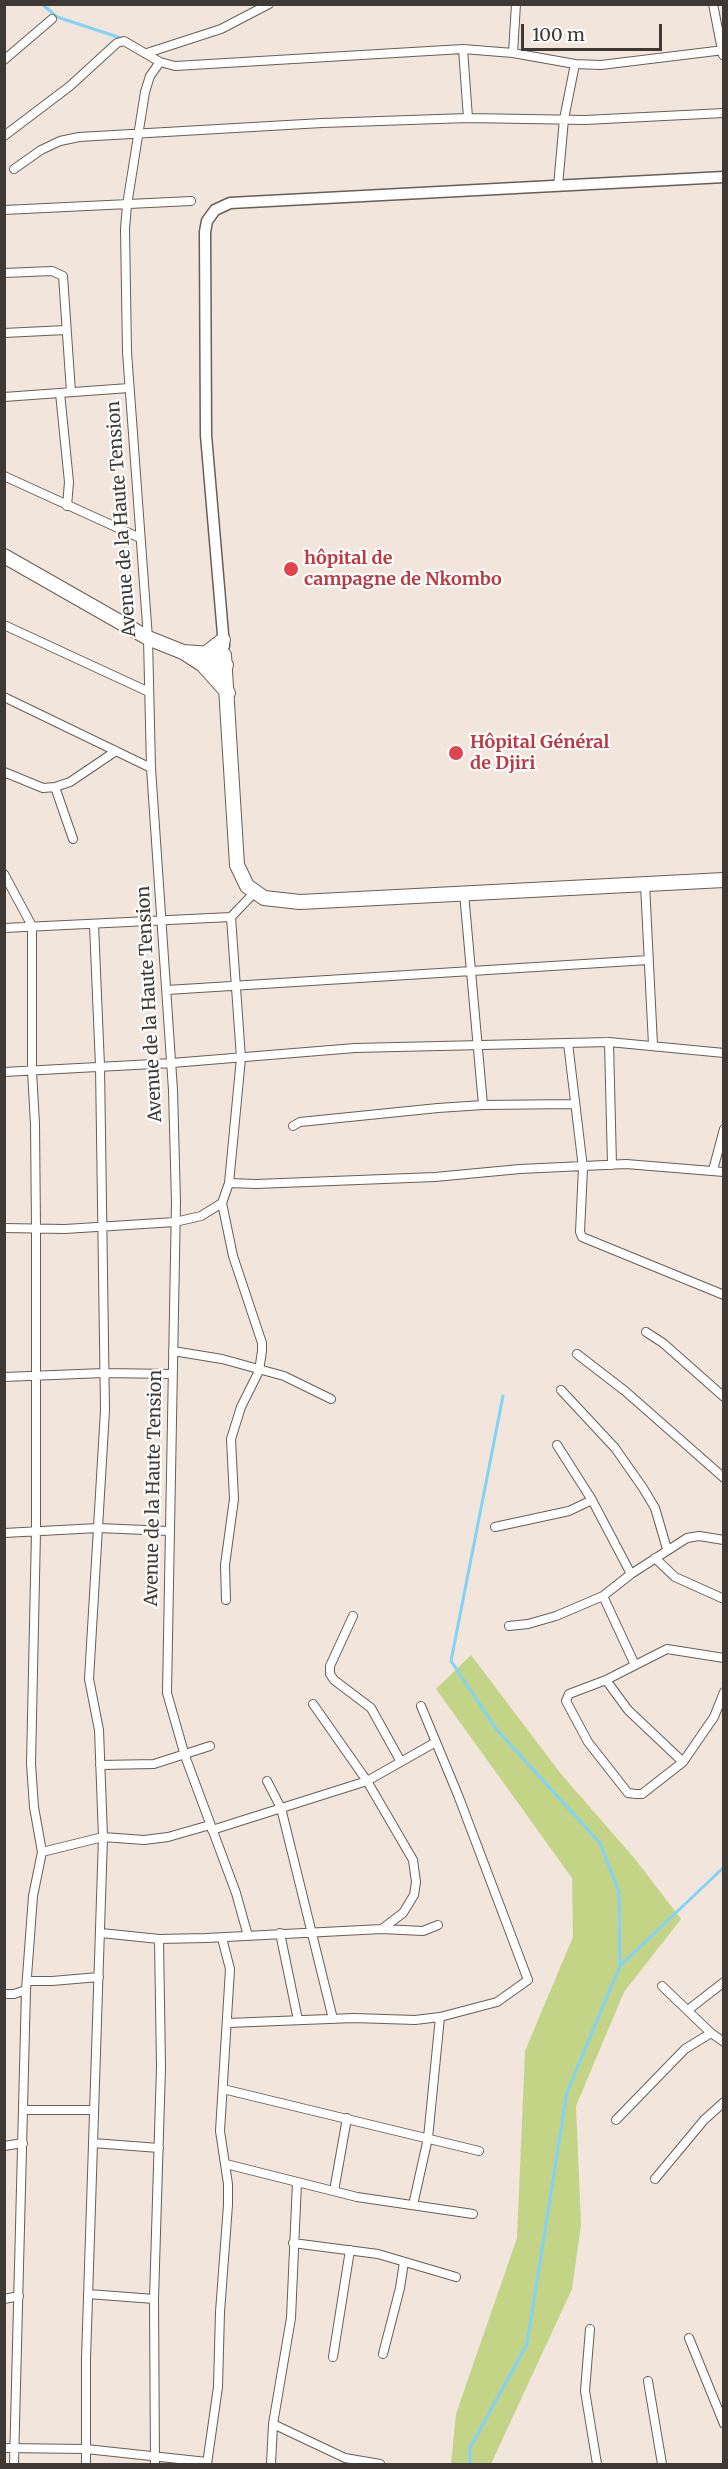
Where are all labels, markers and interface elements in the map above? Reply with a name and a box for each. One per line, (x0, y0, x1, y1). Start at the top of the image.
scale bar (524, 12, 665, 50)
text: 100 m (532, 23, 585, 46)
street label: Avenue de la Haute Tension (103, 400, 141, 638)
place label: hôpital de campagne de Nkombo (304, 548, 502, 590)
marker: hôpital de campagne de Nkombo (282, 560, 300, 578)
place label: Hôpital Général de Djiri (470, 732, 609, 774)
marker: Hôpital Général de Djiri (447, 744, 465, 762)
street label: Avenue de la Haute Tension (133, 885, 167, 1123)
street label: Avenue de la Haute Tension (141, 1369, 167, 1607)

